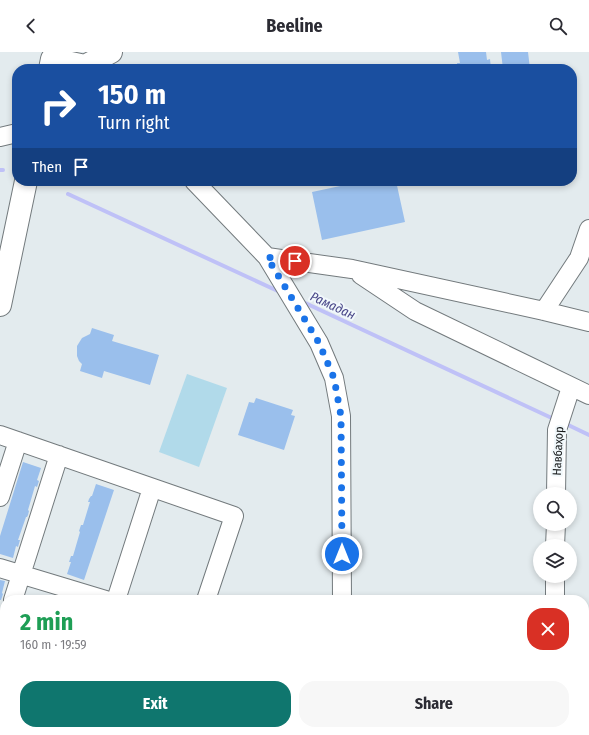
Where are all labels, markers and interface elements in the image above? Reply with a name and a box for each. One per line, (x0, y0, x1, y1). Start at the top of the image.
icon: back (20, 15, 42, 37)
text: Beeline (266, 15, 323, 37)
icon: search (547, 15, 569, 37)
text: 150 m (98, 78, 166, 111)
icon: right (32, 80, 84, 132)
text: Turn right (98, 112, 170, 134)
icon: arrive (70, 156, 92, 178)
text: Then (32, 158, 62, 176)
pin (278, 244, 312, 278)
icon: arrive (284, 250, 306, 272)
water label: Рамадан (308, 289, 358, 322)
street label: Навбаҳор (550, 426, 566, 476)
map controls (533, 487, 577, 583)
button: search (533, 487, 577, 531)
position arrow (321, 533, 363, 575)
button: layers (533, 539, 577, 583)
text: 2 min (20, 608, 73, 636)
button: close (527, 608, 569, 650)
text: 160 m · 19:59 (20, 637, 87, 652)
button: Exit (20, 681, 291, 727)
button: Share (299, 681, 569, 727)

